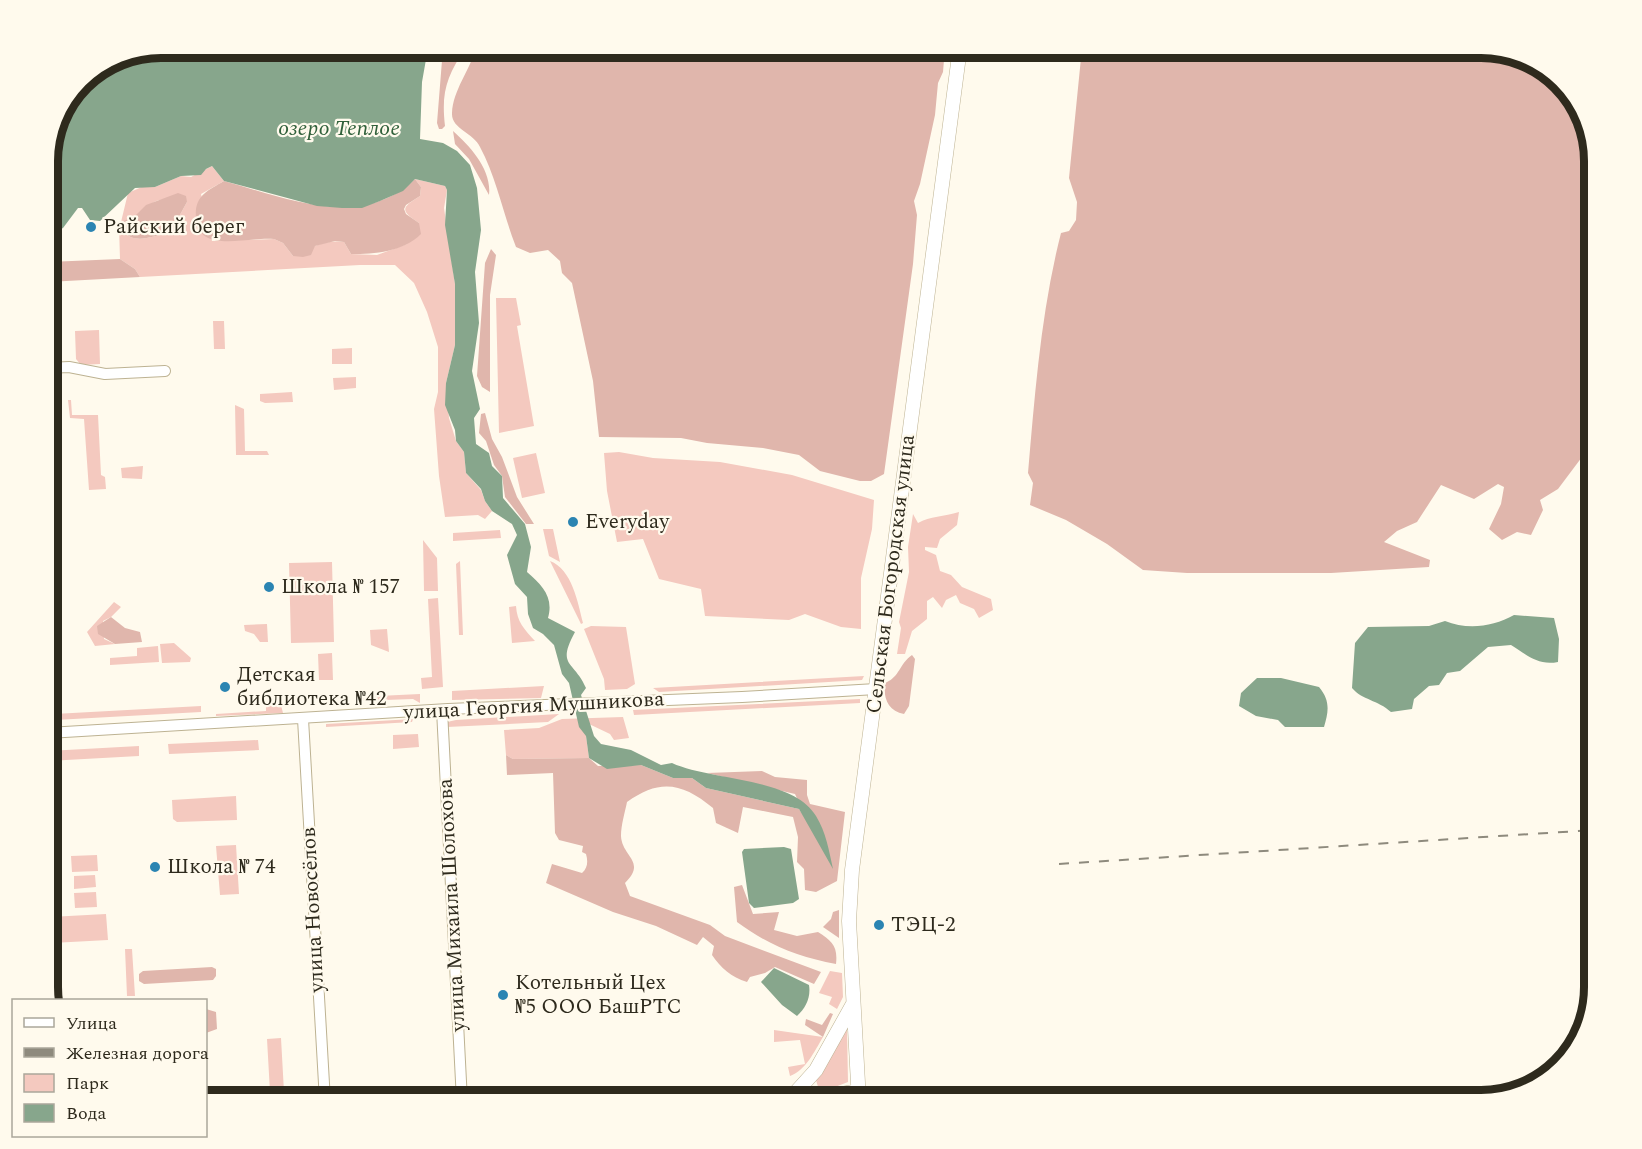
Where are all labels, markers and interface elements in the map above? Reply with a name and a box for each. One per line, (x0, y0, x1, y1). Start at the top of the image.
water label: озеро Теплое (278, 112, 400, 145)
place label: Райский берег (103, 211, 245, 243)
marker: Райский берег (84, 220, 98, 234)
street label: Сельская Богородская улица (858, 432, 924, 715)
place label: Everyday (585, 506, 670, 538)
marker: Everyday (566, 515, 580, 529)
place label: Школа № 157 (281, 571, 400, 603)
marker: Школа № 157 (262, 580, 276, 594)
place label: Детская библиотека №42 (237, 659, 387, 715)
marker: Детская библиотека №42 (218, 680, 232, 694)
street label: улица Георгия Мушникова (402, 683, 666, 729)
street label: улица Михаила Шолохова (429, 777, 475, 1034)
street label: улица Новосёлов (293, 827, 333, 994)
place label: Школа № 74 (167, 851, 276, 883)
marker: Школа № 74 (148, 860, 162, 874)
place label: ТЭЦ-2 (891, 909, 955, 941)
marker: ТЭЦ-2 (872, 918, 886, 932)
place label: Котельный Цех №5 ООО БашРТС (515, 967, 682, 1023)
marker: Котельный Цех №5 ООО БашРТС (496, 988, 510, 1002)
legend (12, 999, 207, 1137)
text: Улица (66, 1010, 117, 1037)
text: Железная дорога (66, 1040, 209, 1067)
text: Парк (66, 1070, 109, 1097)
text: Вода (66, 1100, 106, 1127)

